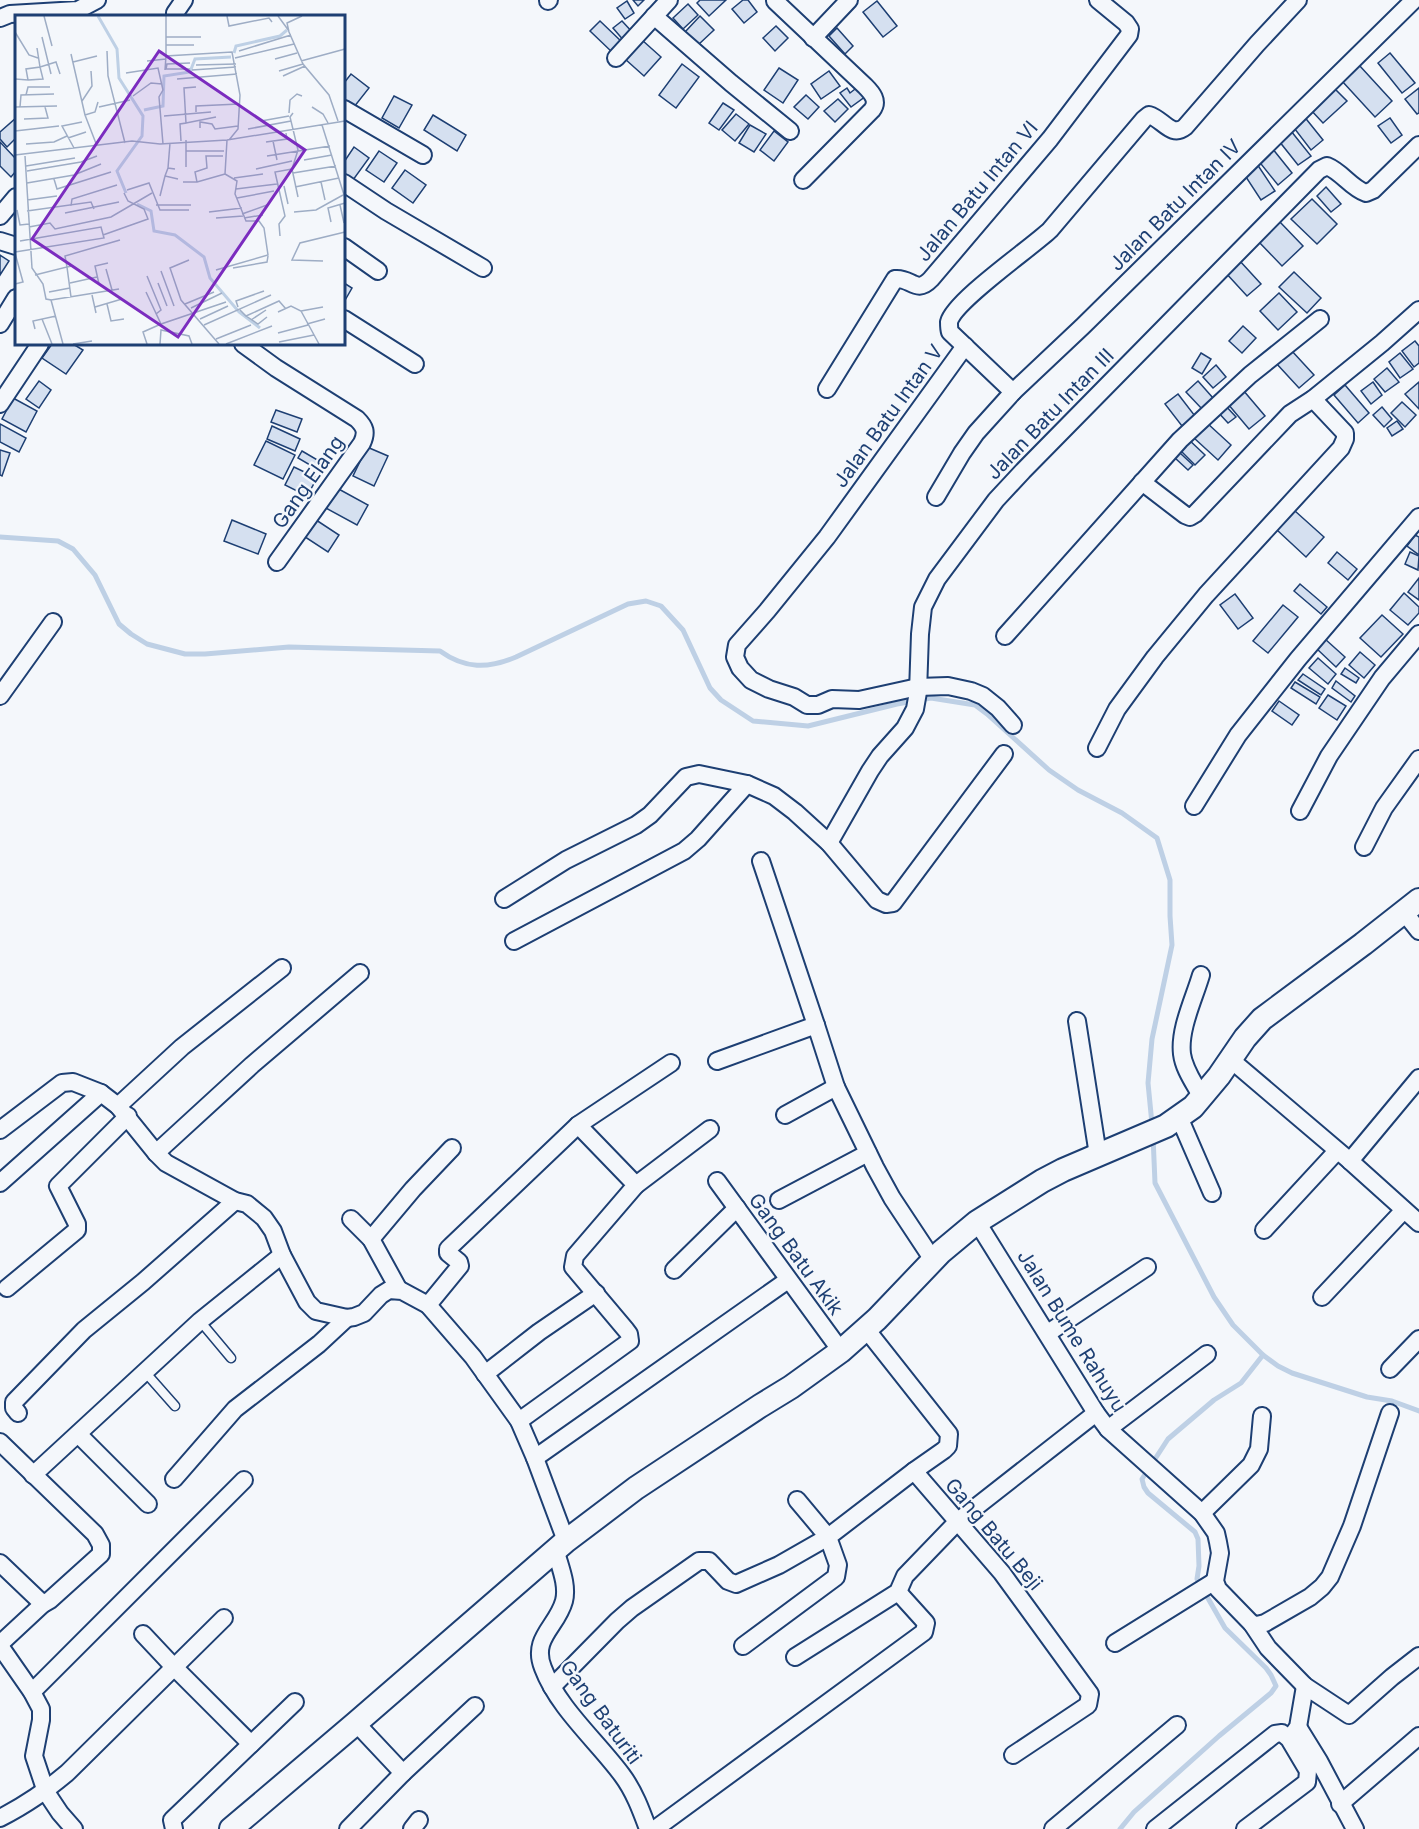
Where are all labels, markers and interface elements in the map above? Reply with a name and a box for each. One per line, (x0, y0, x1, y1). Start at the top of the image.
inset map (15, 15, 345, 345)
street label: Jalan Batu Intan VI (911, 116, 1043, 266)
street label: Jalan Batu Intan IV (1104, 134, 1246, 276)
street label: Jalan Batu Intan V (828, 340, 948, 492)
street label: Jalan Batu Intan III (981, 343, 1119, 485)
street label: Gang Elang (267, 431, 349, 533)
street label: Gang Batu Akik (744, 1188, 848, 1320)
street label: Jalan Bume Rahuyu (1012, 1246, 1132, 1416)
street label: Gang Batu Beji (940, 1473, 1048, 1595)
street label: Gang Baturiti (555, 1655, 647, 1769)

